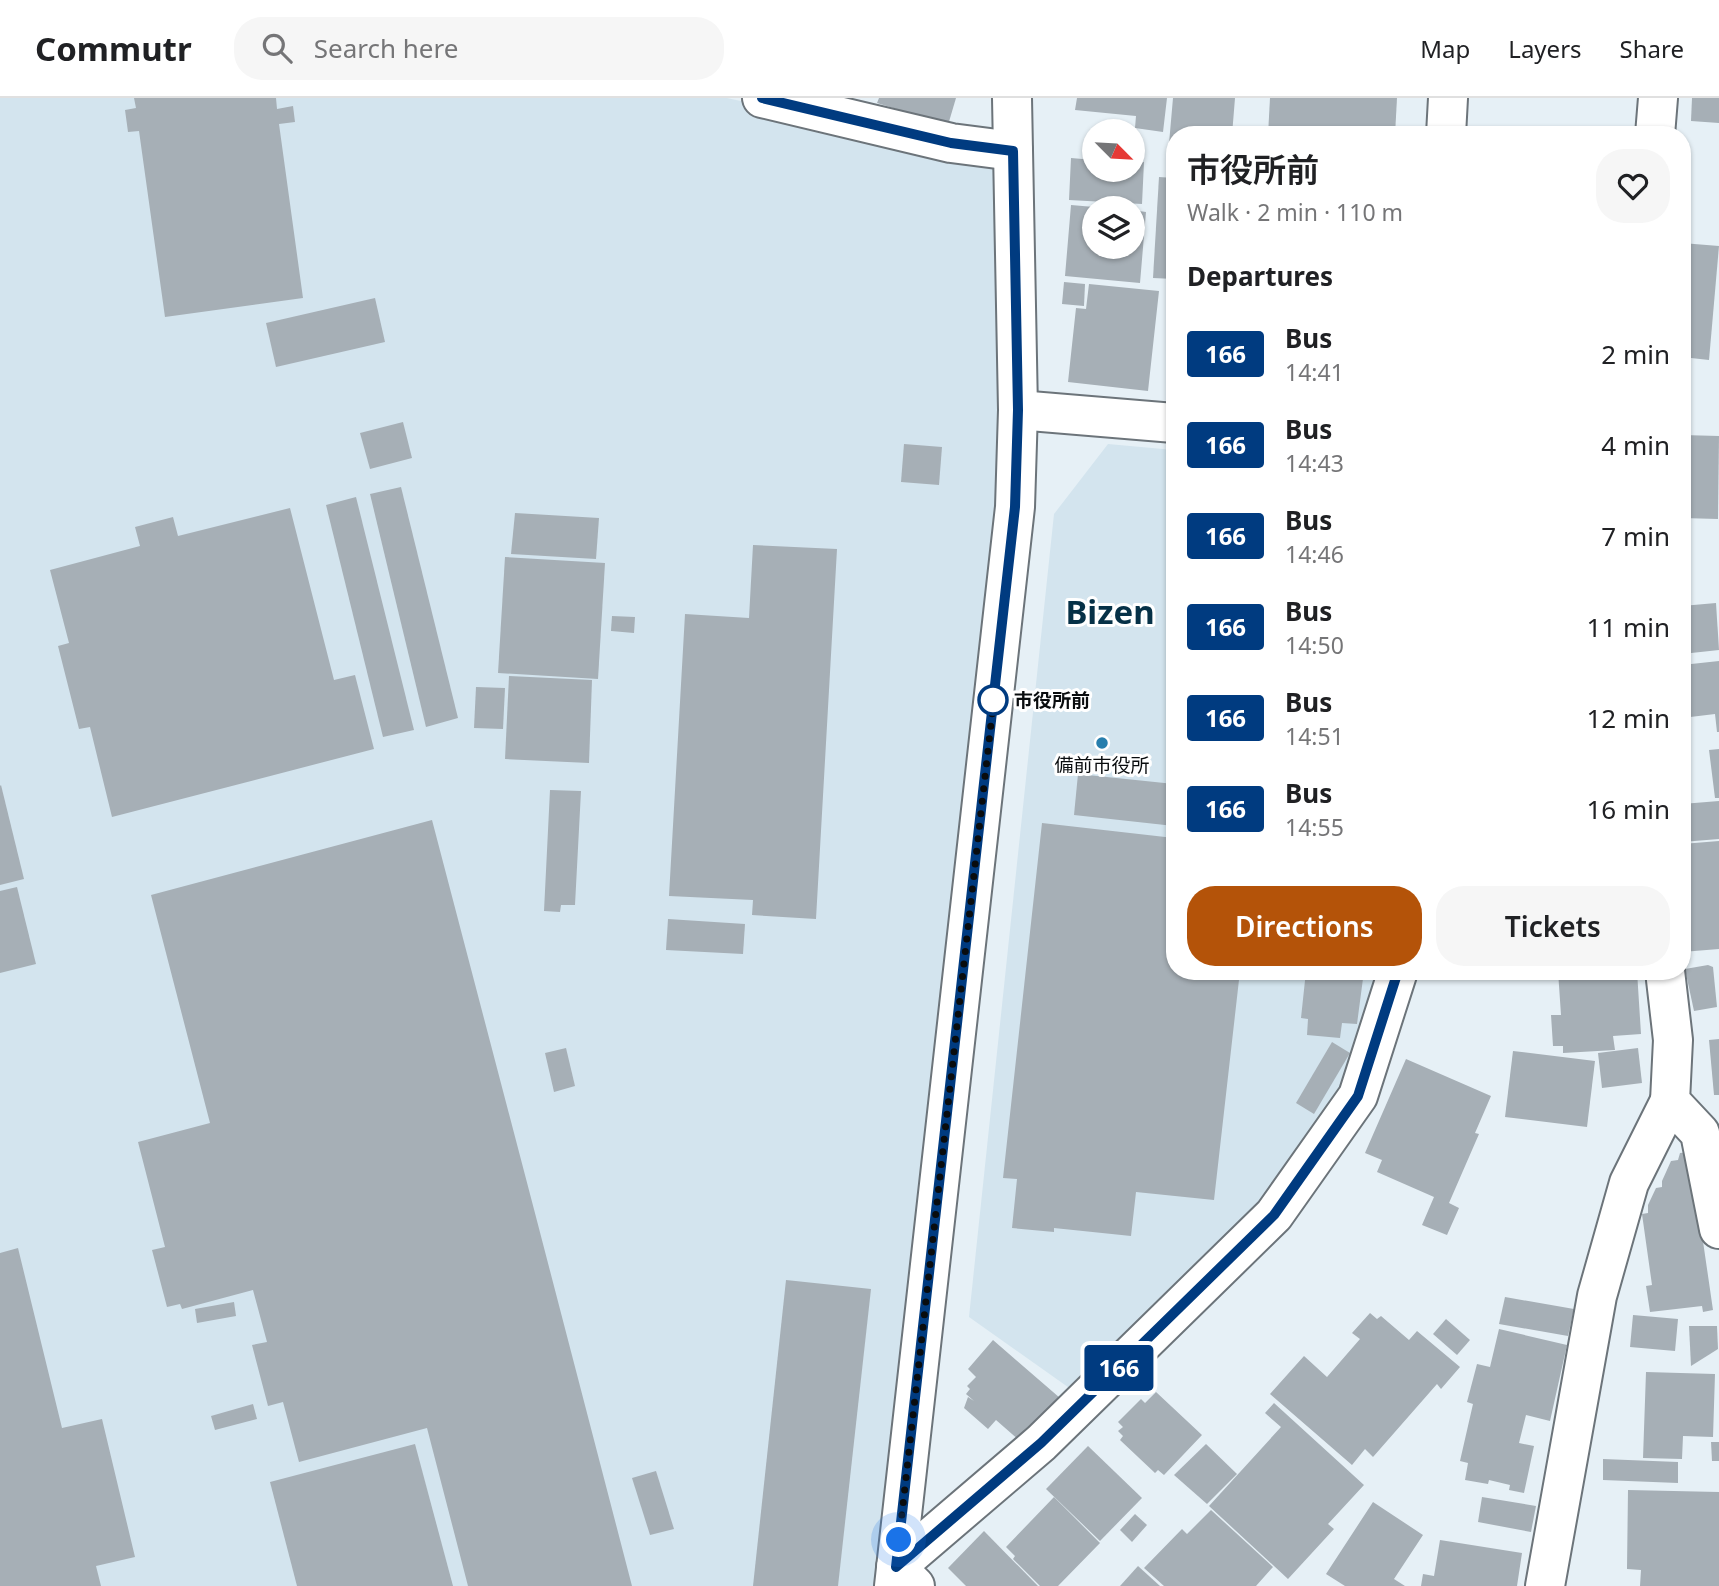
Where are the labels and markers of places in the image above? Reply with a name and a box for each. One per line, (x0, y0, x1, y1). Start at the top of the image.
marker: 市役所前 (978, 685, 1008, 715)
place label: 市役所前 (1014, 687, 1090, 713)
marker: 備前市役所 (1094, 735, 1110, 751)
place label: 備前市役所 (1054, 752, 1150, 778)

